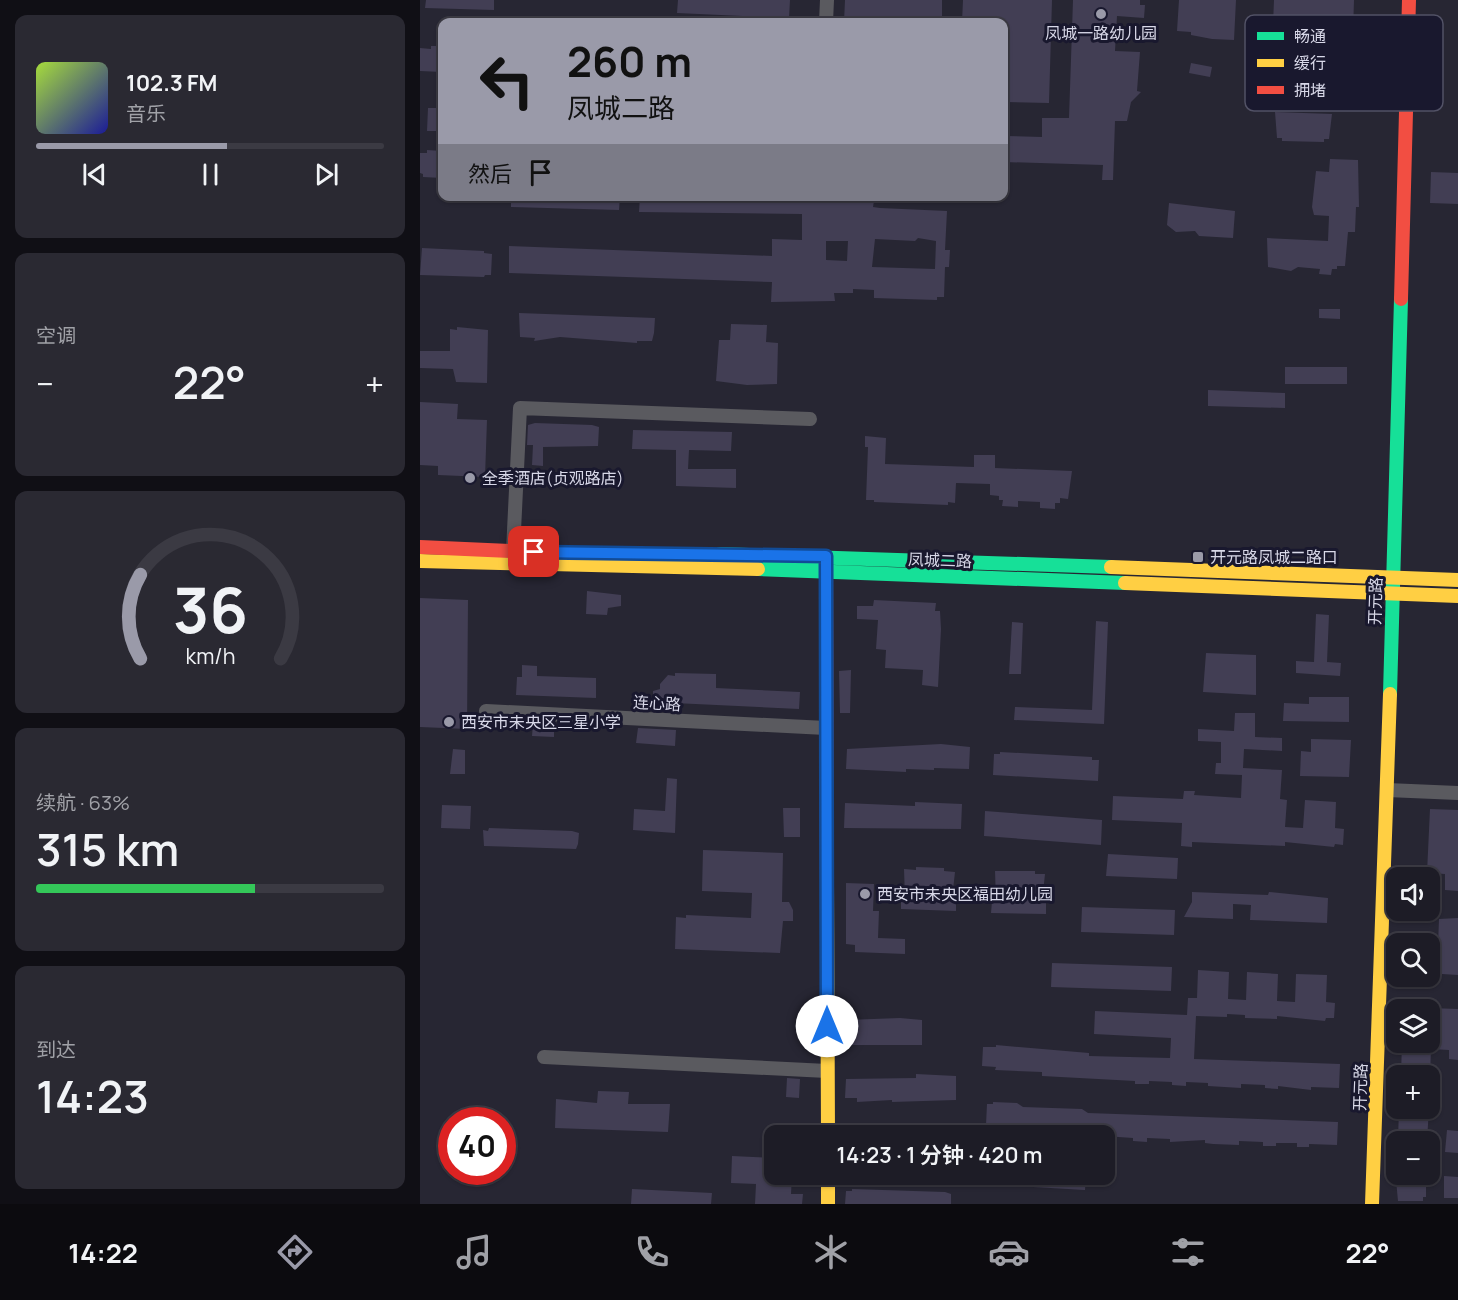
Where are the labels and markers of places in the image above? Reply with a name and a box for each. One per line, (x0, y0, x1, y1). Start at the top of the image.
marker: 凤城一路幼儿园 (1094, 7, 1108, 21)
place label: 凤城一路幼儿园 (1045, 22, 1157, 44)
place label: 全季酒店(贞观路店) (482, 467, 624, 489)
marker: 全季酒店(贞观路店) (463, 471, 477, 485)
pin (508, 526, 559, 577)
place label: 开元路凤城二路口 (1210, 546, 1338, 568)
marker: 开元路凤城二路口 (1191, 550, 1205, 564)
place label: 西安市未央区三星小学 (461, 711, 621, 733)
marker: 西安市未央区三星小学 (442, 715, 456, 729)
place label: 西安市未央区福田幼儿园 (877, 883, 1053, 905)
marker: 西安市未央区福田幼儿园 (858, 887, 872, 901)

